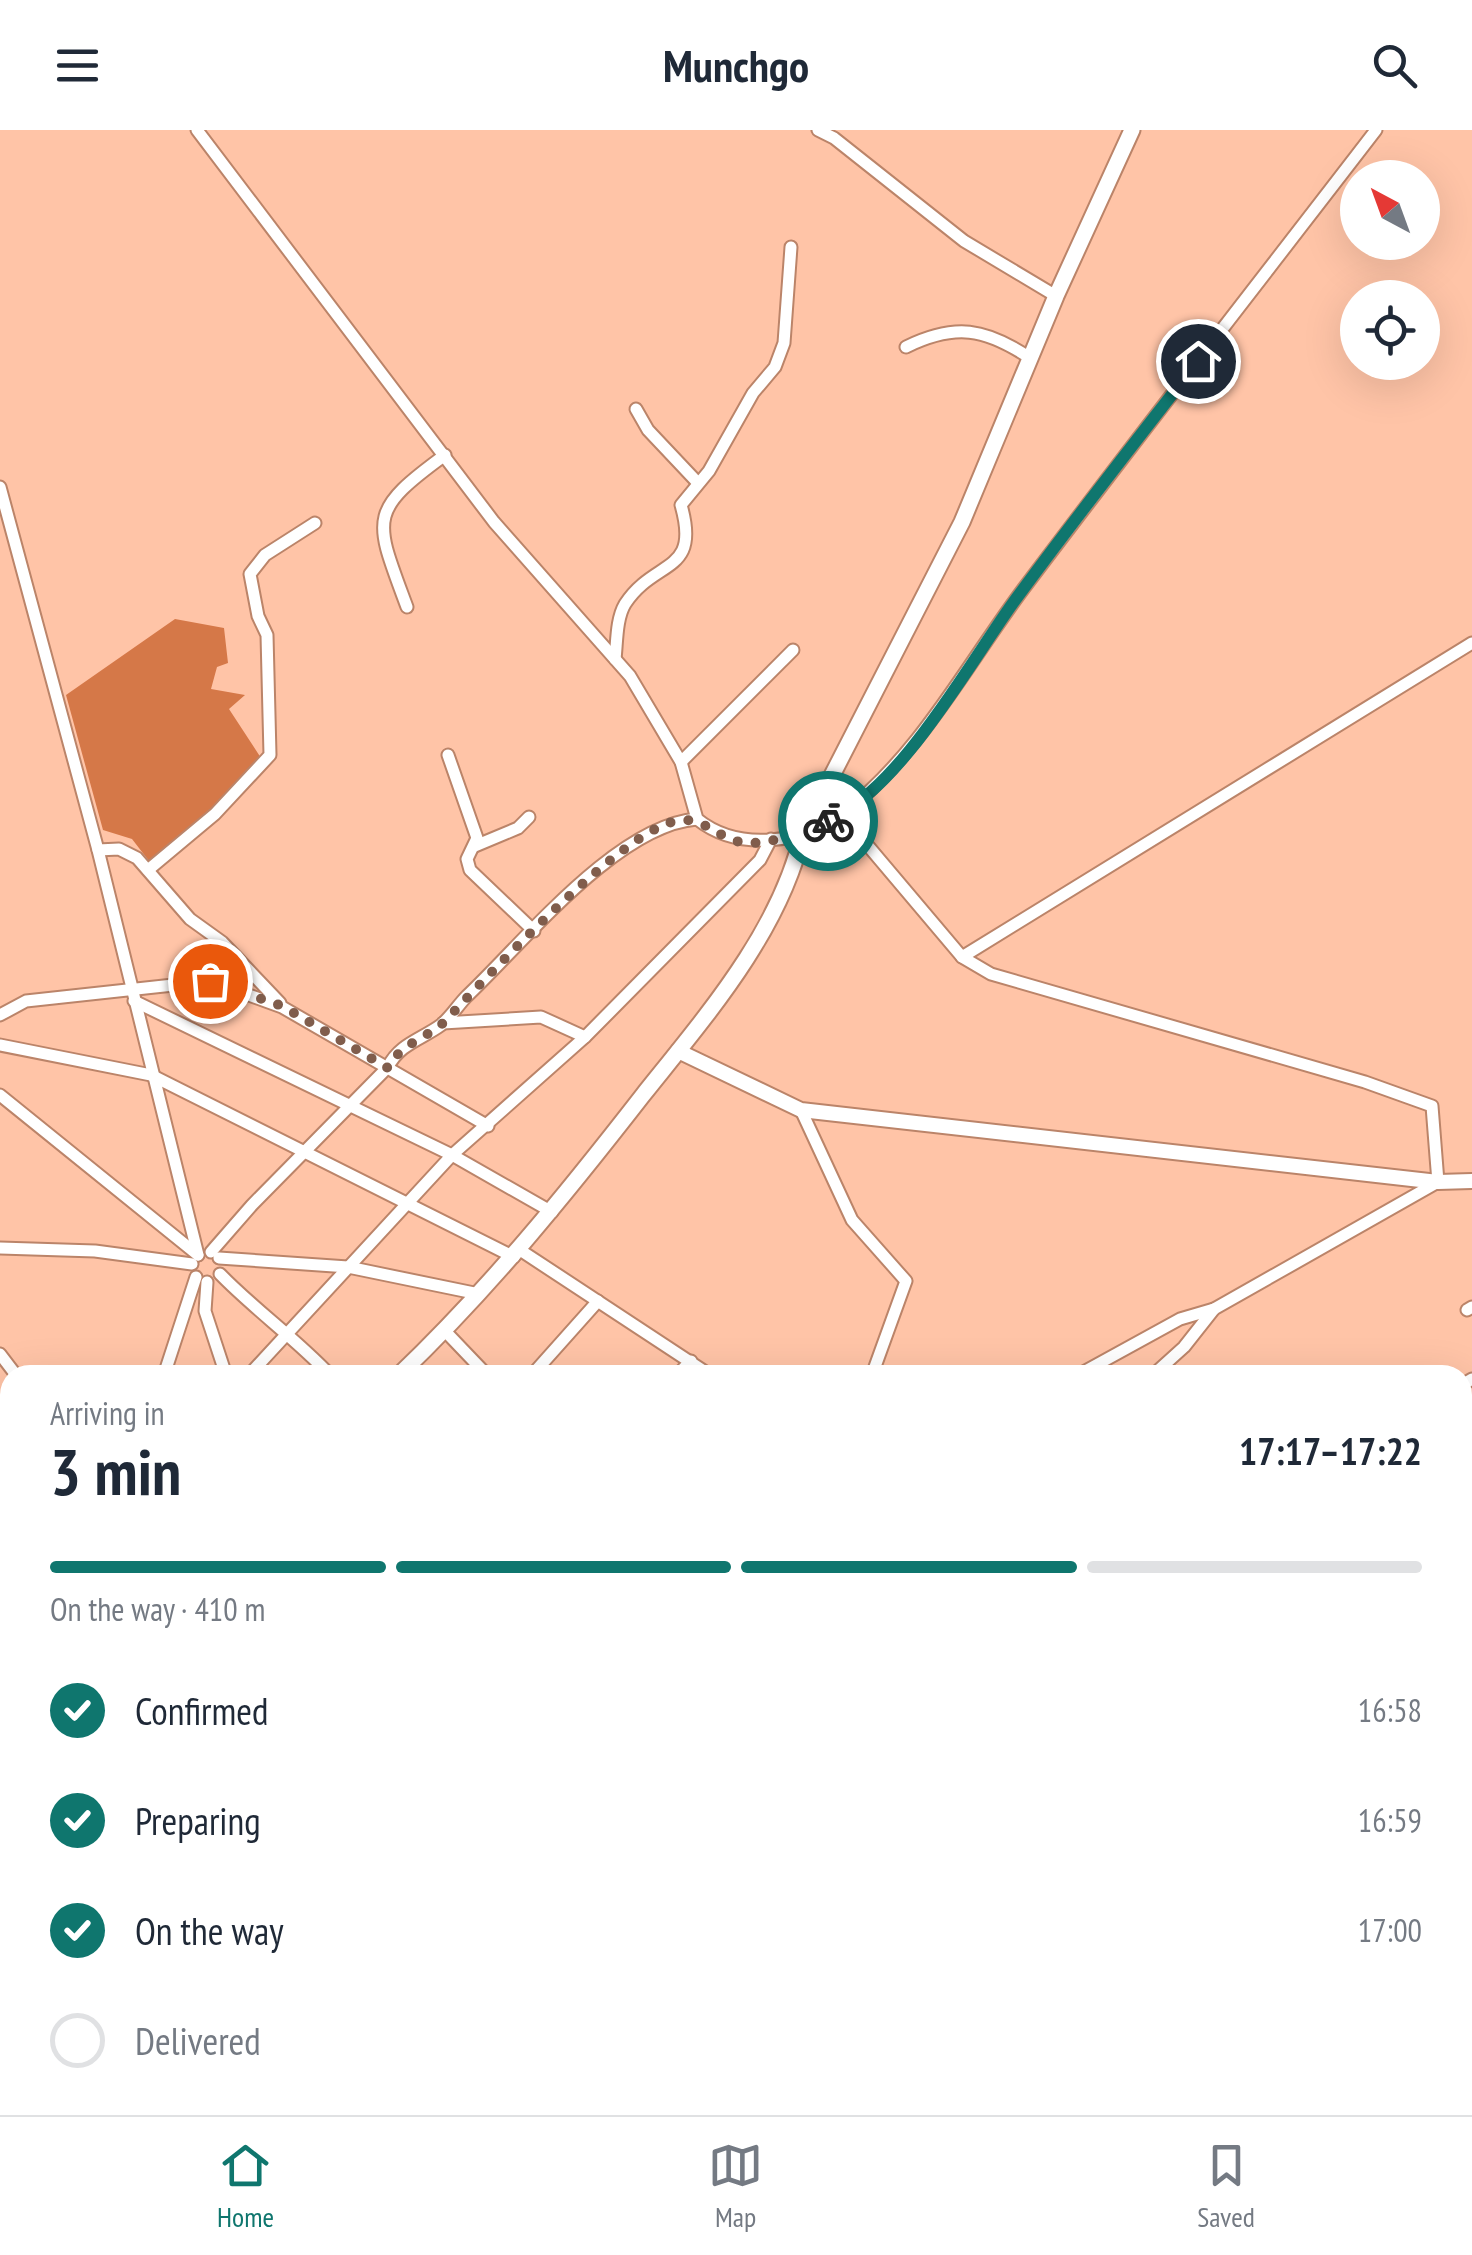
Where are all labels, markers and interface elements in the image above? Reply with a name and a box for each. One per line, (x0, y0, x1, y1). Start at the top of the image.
text: Munchgo (663, 36, 809, 94)
icon: menu (50, 38, 105, 93)
icon: search (1367, 38, 1422, 93)
north arrow (1340, 160, 1440, 260)
map controls (1340, 160, 1440, 380)
button: locate (1340, 280, 1440, 380)
pin (1156, 319, 1241, 404)
icon: home (1171, 334, 1226, 389)
courier (778, 771, 878, 871)
icon: bike (801, 794, 856, 849)
pin (168, 939, 253, 1024)
icon: bag (183, 954, 238, 1009)
text: Arriving in (50, 1392, 165, 1434)
text: 17:17–17:22 (1239, 1426, 1422, 1475)
text: 3 min (50, 1429, 181, 1513)
text: On the way · 410 m (50, 1588, 265, 1630)
icon: check (50, 1683, 105, 1738)
text: Confirmed (135, 1686, 268, 1735)
text: 16:58 (1358, 1689, 1422, 1731)
icon: check (50, 1793, 105, 1848)
text: Preparing (135, 1796, 261, 1845)
text: 16:59 (1358, 1799, 1422, 1841)
icon: check (50, 1903, 105, 1958)
text: On the way (135, 1906, 283, 1955)
text: 17:00 (1358, 1909, 1422, 1951)
text: Delivered (135, 2016, 261, 2065)
tab: Home (217, 2138, 274, 2235)
tab: Map (708, 2138, 763, 2235)
tab: Saved (1197, 2138, 1255, 2235)

